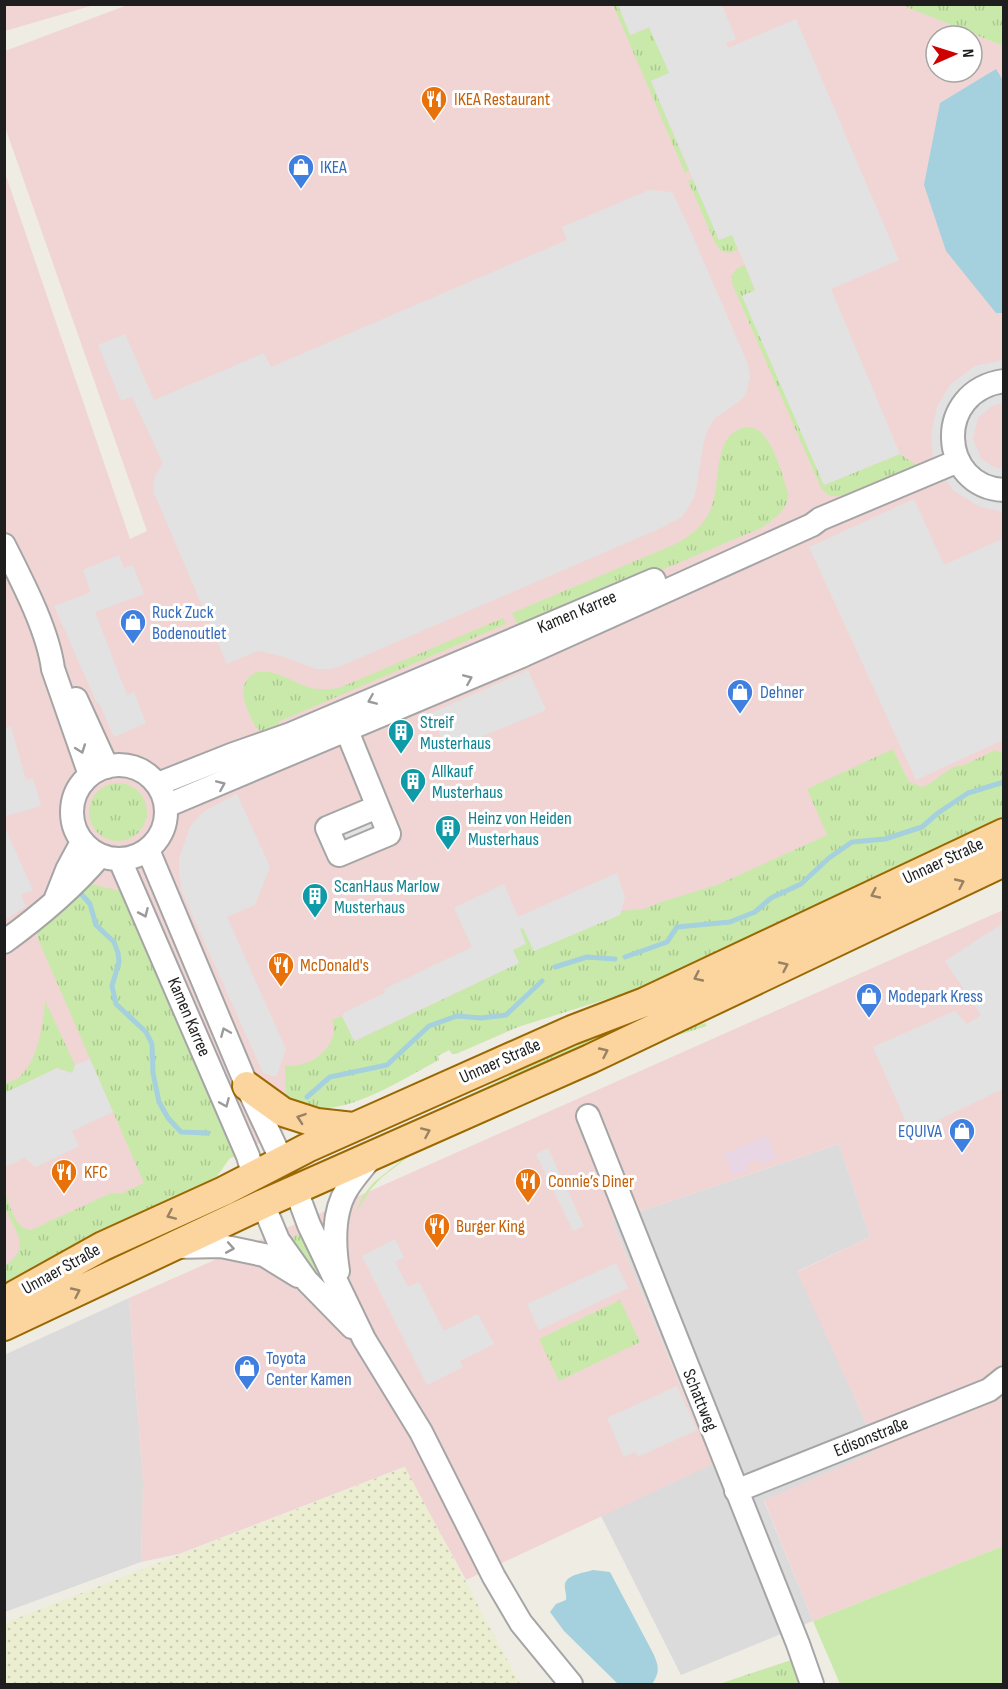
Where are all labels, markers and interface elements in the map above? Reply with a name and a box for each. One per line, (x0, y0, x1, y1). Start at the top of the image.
north arrow (924, 24, 984, 84)
text: N (958, 49, 977, 58)
restaurant icon: IKEA Restaurant (419, 84, 449, 122)
place label: IKEA Restaurant (454, 89, 551, 110)
shop icon: IKEA (286, 152, 316, 190)
place label: IKEA (320, 157, 347, 178)
street label: Kamen Karree (534, 586, 620, 638)
place label: Ruck Zuck Bodenoutlet (152, 602, 227, 644)
shop icon: Ruck Zuck Bodenoutlet (118, 607, 148, 645)
one-way arrow (462, 674, 473, 686)
shop icon: Dehner (725, 677, 755, 715)
place label: Dehner (760, 682, 804, 703)
one-way arrow (367, 693, 378, 705)
place label: Streif Musterhaus (420, 712, 491, 754)
building icon: Streif Musterhaus (386, 717, 416, 755)
one-way arrow (73, 743, 86, 754)
place label: Allkauf Musterhaus (431, 761, 503, 803)
building icon: Allkauf Musterhaus (398, 766, 428, 804)
one-way arrow (214, 780, 225, 792)
place label: Heinz von Heiden Musterhaus (468, 808, 572, 850)
building icon: Heinz von Heiden Musterhaus (433, 813, 463, 851)
street label: Unnaer Straße (899, 833, 987, 889)
place label: ScanHaus Marlow Musterhaus (334, 876, 440, 918)
one-way arrow (953, 878, 964, 890)
building icon: ScanHaus Marlow Musterhaus (300, 881, 330, 919)
one-way arrow (870, 886, 881, 898)
one-way arrow (137, 907, 149, 918)
restaurant icon: McDonald's (266, 950, 296, 988)
place label: McDonald's (300, 955, 369, 976)
one-way arrow (777, 962, 788, 974)
one-way arrow (694, 969, 705, 981)
street label: Kamen Karree (163, 974, 215, 1060)
shop icon: Modepark Kress (854, 981, 884, 1019)
place label: Modepark Kress (888, 986, 983, 1007)
one-way arrow (220, 1027, 232, 1038)
street label: Unnaer Straße (456, 1034, 544, 1088)
one-way arrow (598, 1048, 609, 1060)
one-way arrow (218, 1097, 230, 1108)
one-way arrow (296, 1112, 307, 1125)
shop icon: EQUIVA (947, 1116, 977, 1154)
place label: EQUIVA (898, 1121, 942, 1142)
one-way arrow (420, 1127, 431, 1139)
restaurant icon: KFC (49, 1157, 79, 1195)
place label: KFC (84, 1162, 108, 1183)
restaurant icon: Connie’s Diner (513, 1166, 543, 1204)
place label: Connie’s Diner (548, 1171, 634, 1192)
one-way arrow (166, 1208, 177, 1220)
restaurant icon: Burger King (422, 1211, 452, 1249)
place label: Burger King (456, 1216, 525, 1237)
street label: Unnaer Straße (18, 1239, 104, 1299)
one-way arrow (225, 1241, 235, 1254)
one-way arrow (69, 1288, 80, 1300)
place label: Toyota Center Kamen (266, 1348, 352, 1390)
shop icon: Toyota Center Kamen (232, 1353, 262, 1391)
street label: Schattweg (678, 1366, 722, 1434)
street label: Edisonstraße (831, 1413, 911, 1461)

